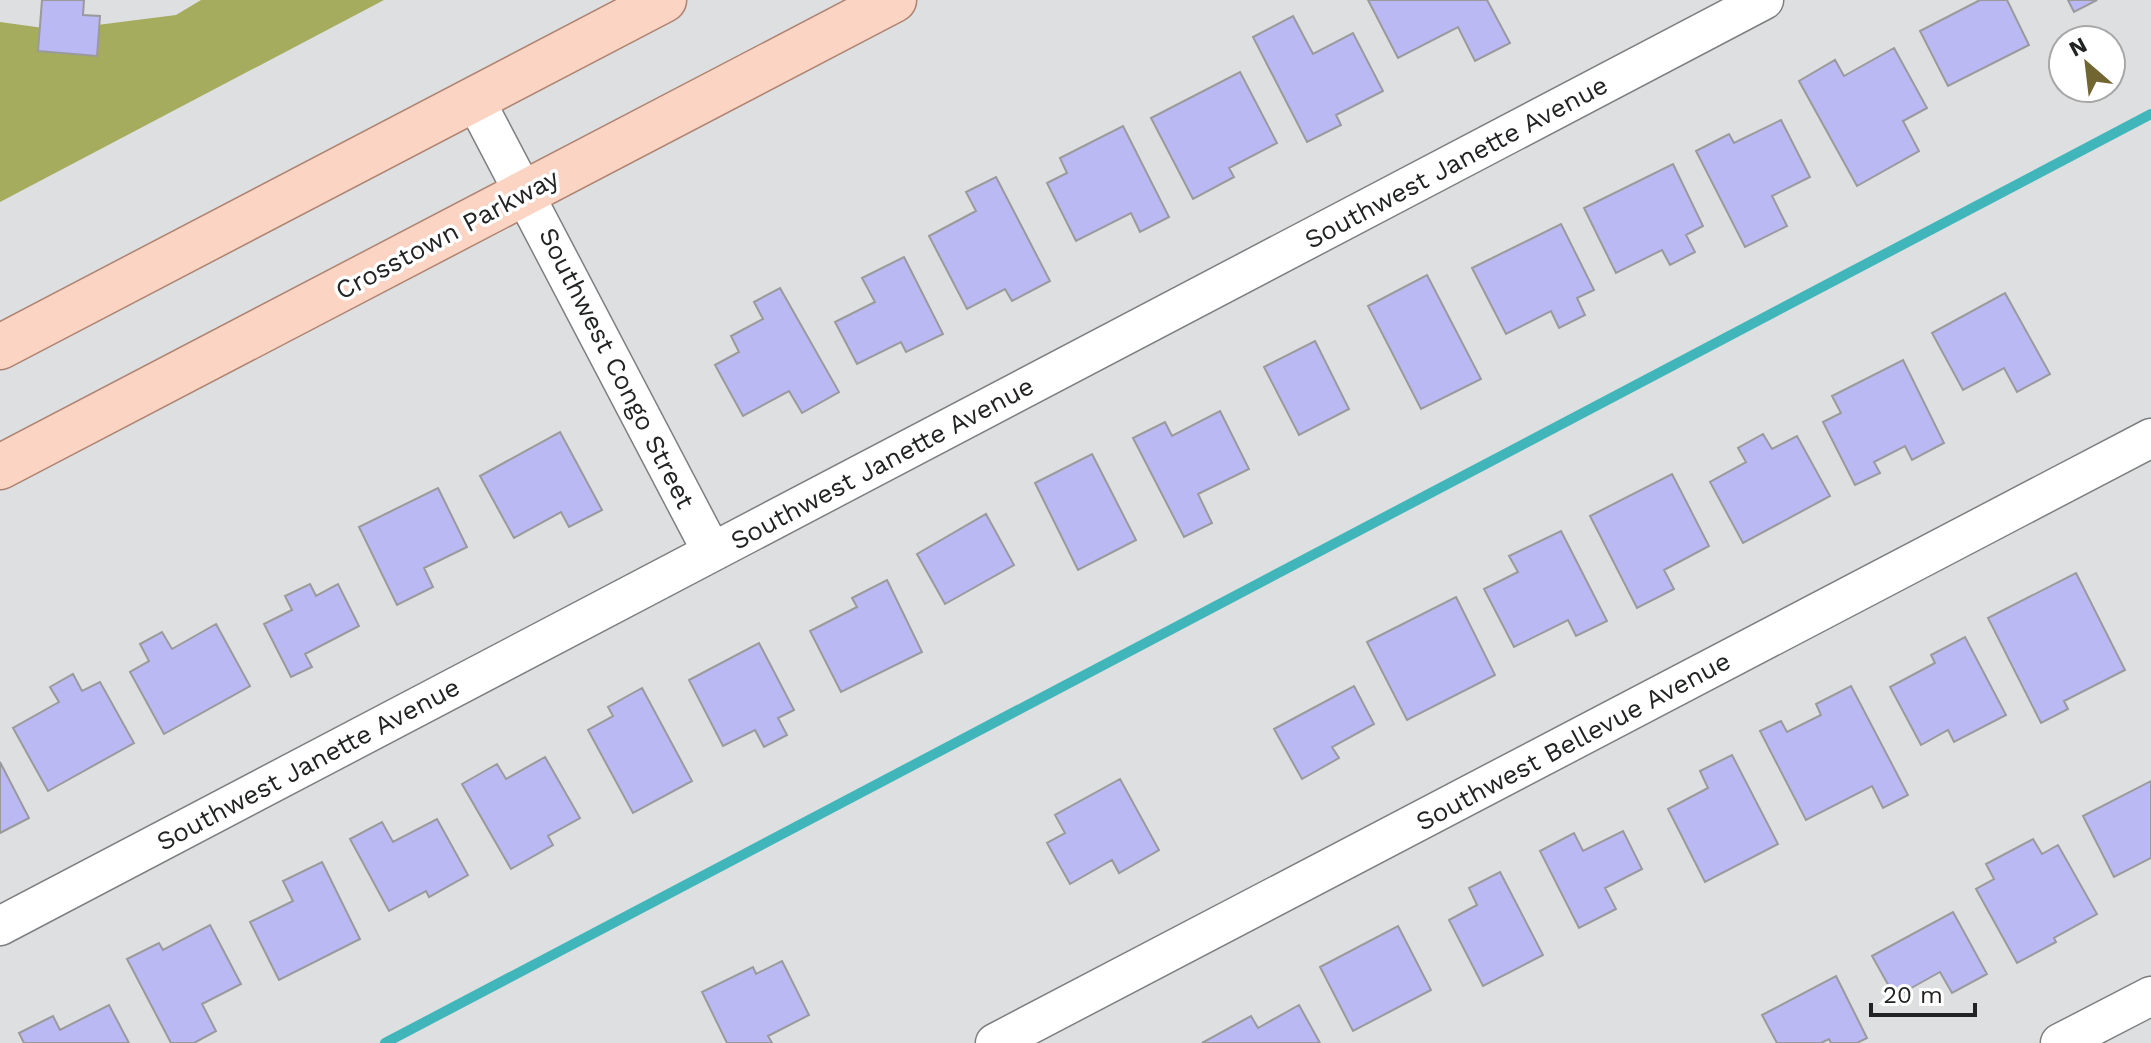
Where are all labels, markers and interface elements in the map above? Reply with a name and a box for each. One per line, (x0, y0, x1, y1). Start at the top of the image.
north arrow (2047, 24, 2127, 104)
text: N (2065, 32, 2091, 62)
street label: Southwest Janette Avenue (1299, 69, 1613, 255)
street label: Crosstown Parkway (330, 162, 564, 306)
street label: Southwest Congo Street (533, 223, 701, 513)
street label: Southwest Janette Avenue (725, 370, 1039, 556)
street label: Southwest Bellevue Avenue (1411, 645, 1735, 837)
street label: Southwest Janette Avenue (151, 671, 465, 857)
scale bar (1871, 967, 1975, 1017)
text: 20 m (1883, 981, 1943, 1009)

